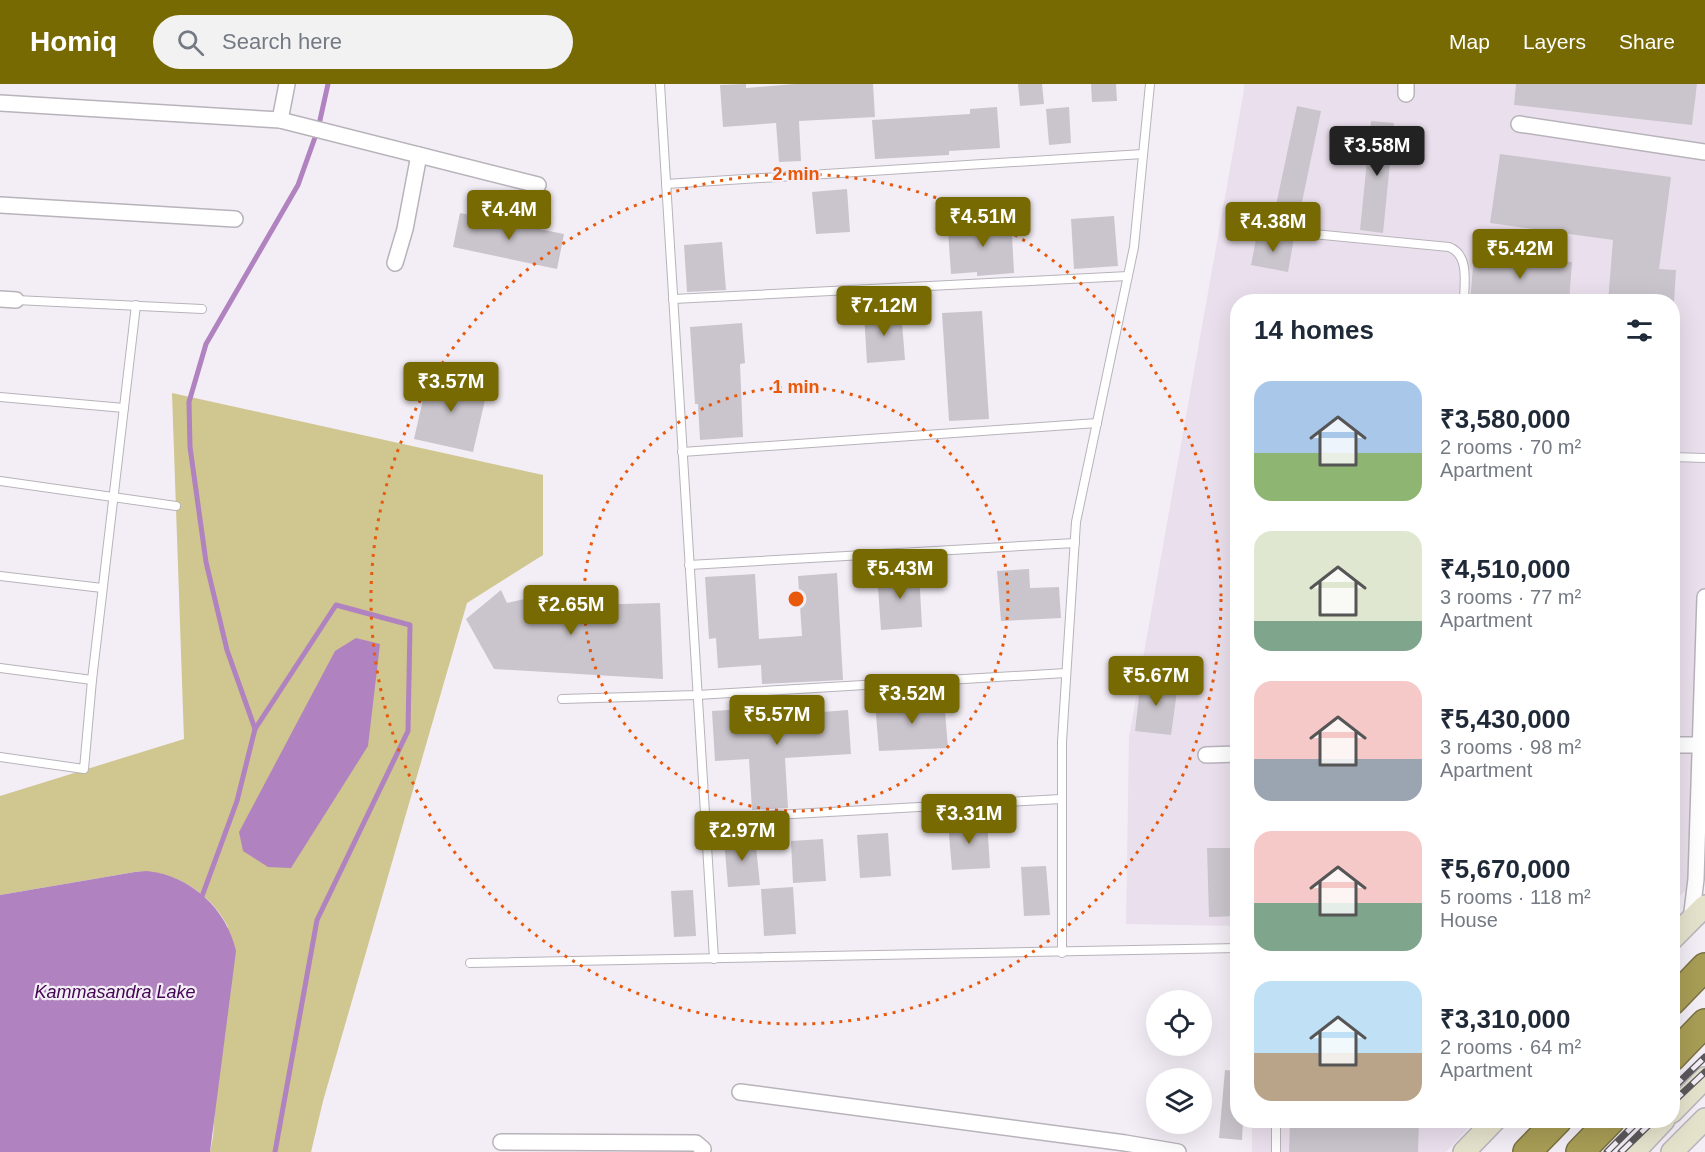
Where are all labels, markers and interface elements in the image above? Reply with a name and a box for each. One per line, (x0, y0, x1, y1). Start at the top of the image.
search box (153, 15, 573, 69)
text: Homiq (30, 26, 117, 57)
icon: search (174, 26, 207, 59)
text: Search here (222, 29, 342, 54)
text: Map (1449, 30, 1490, 53)
text: Layers (1523, 30, 1586, 53)
text: Share (1619, 30, 1675, 53)
pin: ₹3.58M (1328, 126, 1426, 177)
text: ₹3.58M (1343, 134, 1411, 156)
text: 2 min (772, 164, 820, 184)
pin: ₹4.4M (467, 190, 551, 241)
pin: ₹4.51M (934, 197, 1032, 248)
text: ₹4.4M (481, 198, 537, 220)
pin: ₹4.38M (1224, 202, 1322, 253)
text: ₹4.51M (949, 205, 1017, 227)
text: ₹4.38M (1239, 210, 1307, 232)
pin: ₹5.42M (1471, 229, 1569, 280)
text: ₹5.42M (1486, 237, 1554, 259)
pin: ₹7.12M (835, 286, 933, 337)
text: ₹7.12M (850, 294, 918, 316)
icon: filters (1623, 314, 1656, 347)
text: 14 homes (1254, 315, 1374, 345)
pin: ₹3.57M (402, 362, 500, 413)
text: ₹3.57M (417, 370, 485, 392)
text: 1 min (772, 377, 820, 397)
text: ₹3,580,000 (1440, 404, 1571, 434)
icon: home (1302, 405, 1374, 477)
text: 2 rooms · 70 m² (1440, 436, 1581, 458)
text: Apartment (1440, 459, 1532, 481)
pin: ₹5.43M (851, 549, 949, 600)
text: ₹4,510,000 (1440, 554, 1571, 584)
icon: home (1302, 555, 1374, 627)
text: ₹5.43M (866, 557, 934, 579)
pin: ₹2.65M (522, 585, 620, 636)
text: 3 rooms · 77 m² (1440, 586, 1581, 608)
centre of rings (786, 589, 806, 609)
text: ₹2.65M (537, 593, 605, 615)
text: Apartment (1440, 609, 1532, 631)
pin: ₹5.67M (1107, 656, 1205, 707)
text: ₹5.67M (1122, 664, 1190, 686)
pin: ₹3.52M (863, 674, 961, 725)
text: ₹3.52M (878, 682, 946, 704)
pin: ₹5.57M (728, 695, 826, 746)
text: ₹5.57M (743, 703, 811, 725)
text: ₹5,430,000 (1440, 704, 1571, 734)
icon: home (1302, 705, 1374, 777)
text: 3 rooms · 98 m² (1440, 736, 1581, 758)
text: Apartment (1440, 759, 1532, 781)
pin: ₹3.31M (920, 794, 1018, 845)
text: ₹3.31M (935, 802, 1003, 824)
pin: ₹2.97M (693, 811, 791, 862)
text: ₹2.97M (708, 819, 776, 841)
text: ₹5,670,000 (1440, 854, 1571, 884)
icon: home (1302, 855, 1374, 927)
text: 5 rooms · 118 m² (1440, 886, 1591, 908)
text: House (1440, 909, 1498, 931)
water label: Kammasandra Lake (34, 982, 196, 1002)
map controls (1146, 990, 1212, 1134)
button: locate (1146, 990, 1212, 1056)
text: ₹3,310,000 (1440, 1004, 1571, 1034)
icon: home (1302, 1005, 1374, 1077)
text: 2 rooms · 64 m² (1440, 1036, 1581, 1058)
text: Apartment (1440, 1059, 1532, 1081)
button: layers (1146, 1068, 1212, 1134)

